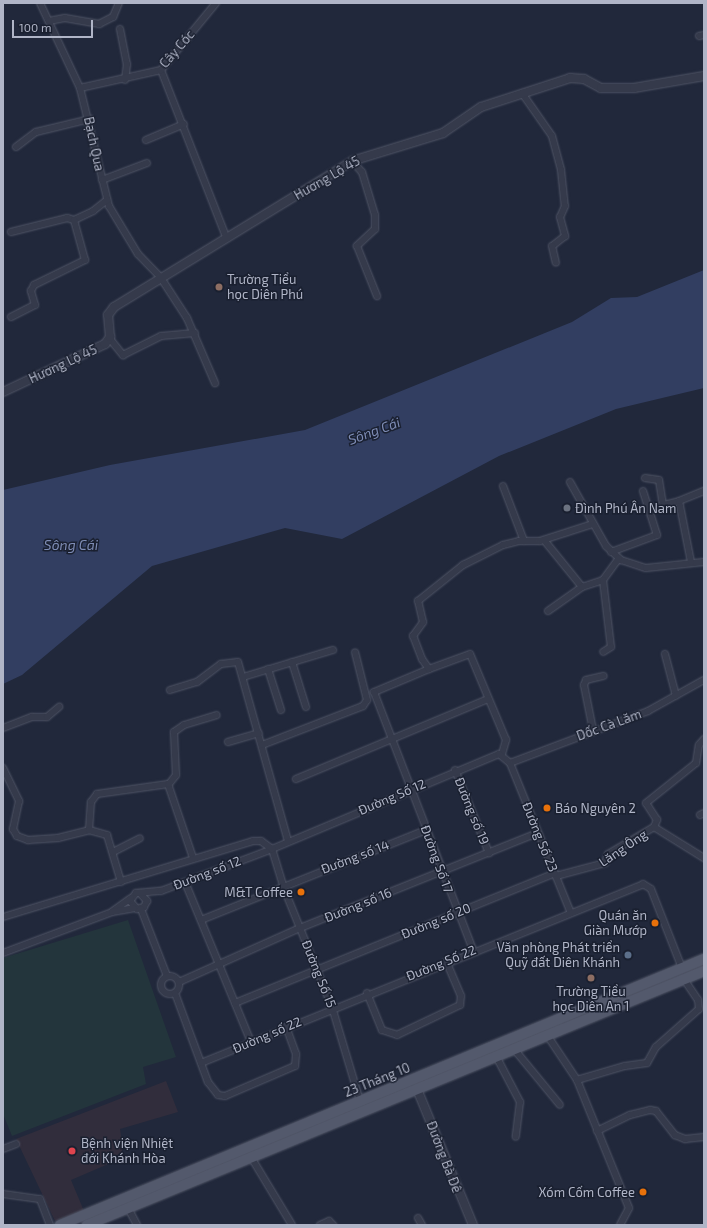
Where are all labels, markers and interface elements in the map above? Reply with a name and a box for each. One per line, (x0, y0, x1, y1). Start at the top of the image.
scale bar (14, 12, 95, 38)
text: 100 m (19, 20, 51, 34)
street label: Cây Cóc (156, 27, 198, 71)
street label: Bạch Qua (81, 115, 107, 173)
street label: Hương Lộ 45 (291, 153, 363, 203)
place label: Trường Tiểu học Diên Phú (227, 272, 303, 303)
marker: Trường Tiểu học Diên Phú (214, 282, 224, 292)
street label: Hương Lộ 45 (26, 341, 100, 387)
water label: Sông Cái (346, 414, 402, 448)
place label: Đình Phú Ân Nam (575, 500, 677, 516)
marker: Đình Phú Ân Nam (562, 503, 572, 513)
water label: Sông Cái (44, 537, 98, 553)
street label: Dốc Cà Lăm (574, 706, 644, 744)
street label: Đường số 19 (451, 775, 493, 847)
street label: Đường Số 12 (356, 776, 428, 818)
street label: Đường Số 23 (519, 800, 561, 874)
place label: Báo Nguyên 2 (555, 800, 636, 816)
marker: Báo Nguyên 2 (542, 803, 552, 813)
street label: Đường Số 17 (418, 823, 456, 895)
street label: Lăng Ông (596, 826, 650, 870)
street label: Đường số 14 (319, 837, 391, 877)
street label: Đường số 12 (171, 853, 243, 893)
place label: M&T Coffee (224, 884, 293, 900)
street label: Đường số 16 (322, 884, 394, 926)
marker: M&T Coffee (296, 887, 306, 897)
street label: Đường số 20 (399, 900, 473, 942)
place label: Quán ăn Giàn Mướp (584, 908, 647, 939)
marker: Quán ăn Giàn Mướp (650, 918, 660, 928)
street label: Đường Số 15 (298, 938, 340, 1010)
place label: Văn phòng Phát triển Quỹ đất Diên Khánh (497, 940, 620, 971)
street label: Đường Số 22 (404, 942, 478, 984)
marker: Văn phòng Phát triển Quỹ đất Diên Khánh (623, 950, 633, 960)
marker: Trường Tiểu học Diên An 1 (586, 973, 596, 983)
place label: Trường Tiểu học Diên An 1 (552, 984, 630, 1015)
street label: Đường số 22 (230, 1014, 304, 1056)
street label: 23 Tháng 10 (341, 1060, 413, 1100)
street label: Đường Bà Đê (423, 1119, 465, 1195)
place label: Bệnh viện Nhiệt đới Khánh Hòa (81, 1136, 173, 1167)
marker: Bệnh viện Nhiệt đới Khánh Hòa (66, 1145, 78, 1157)
place label: Xóm Cốm Coffee (539, 1184, 635, 1200)
marker: Xóm Cốm Coffee (638, 1187, 648, 1197)

